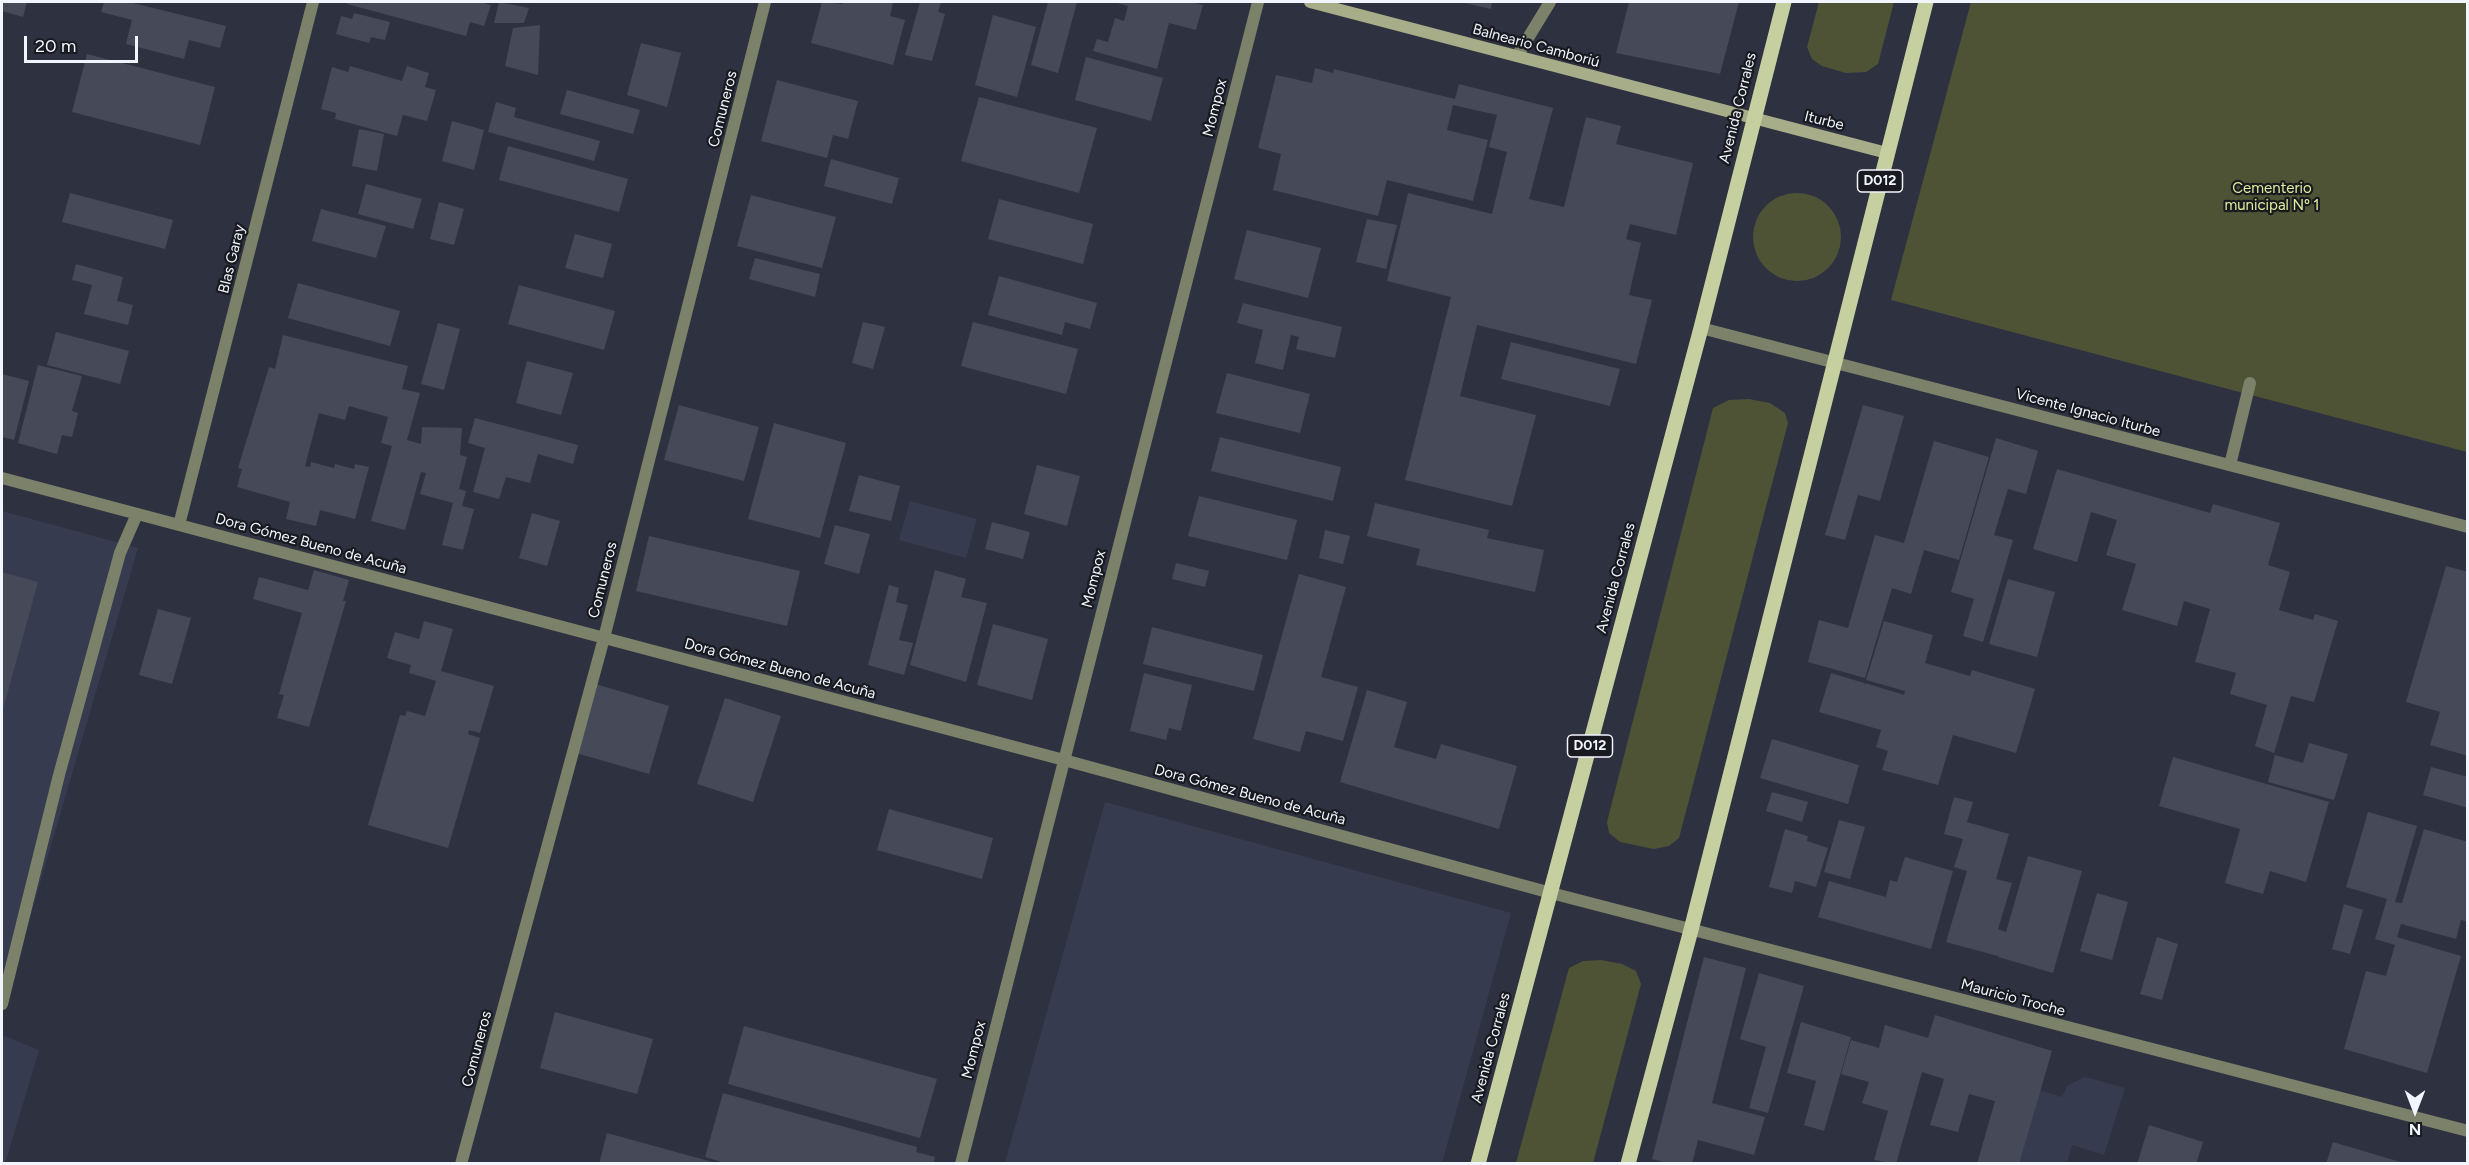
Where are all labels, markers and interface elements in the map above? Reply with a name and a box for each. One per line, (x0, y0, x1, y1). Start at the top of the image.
street label: Balneario Camboriú (1470, 20, 1602, 72)
scale bar (27, 24, 141, 62)
text: 20 m (35, 35, 76, 57)
street label: Avenida Corrales (1716, 51, 1760, 165)
street label: Comuneros (705, 69, 741, 149)
street label: Mompox (1199, 77, 1231, 139)
street label: Iturbe (1802, 107, 1846, 135)
road number: D012 (1858, 170, 1902, 192)
park label: Cementerio municipal Nº 1 (2224, 180, 2320, 215)
street label: Blas Garay (215, 223, 249, 295)
street label: Vicente Ignacio Iturbe (2014, 385, 2162, 441)
street label: Dora Gómez Bueno de Acuña (213, 510, 409, 578)
street label: Avenida Corrales (1593, 521, 1639, 635)
street label: Comuneros (585, 540, 621, 620)
street label: Mompox (1078, 548, 1110, 610)
street label: Dora Gómez Bueno de Acuña (682, 635, 878, 703)
road number: D012 (1568, 735, 1612, 757)
street label: Dora Gómez Bueno de Acuña (1152, 761, 1348, 829)
street label: Mauricio Troche (1959, 975, 2067, 1021)
street label: Avenida Corrales (1468, 991, 1514, 1105)
street label: Comuneros (458, 1009, 496, 1089)
street label: Mompox (958, 1019, 990, 1081)
north arrow (2385, 1081, 2445, 1141)
text: N (2409, 1120, 2421, 1139)

